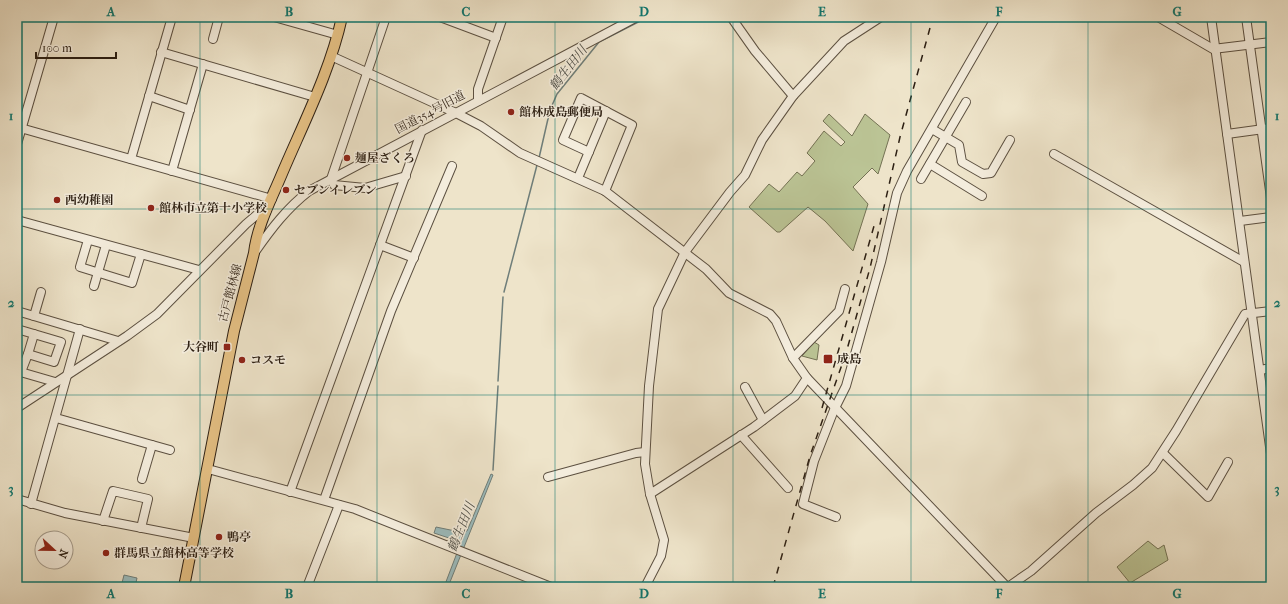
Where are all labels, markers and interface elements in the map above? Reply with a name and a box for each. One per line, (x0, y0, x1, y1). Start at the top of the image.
text: A (106, 4, 116, 19)
text: B (285, 4, 294, 19)
text: C (462, 4, 471, 19)
text: D (639, 4, 649, 19)
text: E (818, 4, 826, 19)
text: F (995, 4, 1003, 19)
text: G (1172, 4, 1182, 19)
scale bar (36, 34, 116, 60)
text: 100 m (42, 41, 72, 55)
water label: 鶴生田川 (546, 41, 591, 93)
street label: 国道354号旧道 (393, 88, 467, 136)
place label: 館林成島郵便局 (519, 105, 603, 119)
marker: 館林成島郵便局 (506, 107, 516, 117)
text: 1 (9, 108, 14, 123)
text: 1 (1275, 108, 1280, 123)
place label: 麺屋ざくろ (355, 151, 415, 165)
marker: 麺屋ざくろ (342, 153, 352, 163)
place label: セブンイレブン (294, 183, 376, 197)
marker: セブンイレブン (281, 185, 291, 195)
place label: 西幼稚園 (65, 193, 113, 207)
marker: 西幼稚園 (52, 195, 62, 205)
place label: 館林市立第十小学校 (159, 201, 267, 215)
marker: 館林市立第十小学校 (146, 203, 156, 213)
street label: 古戸館林線 (215, 262, 245, 324)
text: 2 (8, 295, 15, 310)
text: 2 (1274, 295, 1281, 310)
place label: 大谷町 (183, 340, 219, 354)
marker: 大谷町 (222, 342, 232, 352)
place label: 成島 (837, 352, 862, 366)
place label: コスモ (250, 353, 286, 367)
marker: 成島 (822, 353, 834, 365)
marker: コスモ (237, 355, 247, 365)
text: 3 (8, 481, 14, 497)
text: 3 (1274, 481, 1280, 497)
water label: 鶴生田川 (444, 498, 478, 554)
north arrow (34, 530, 74, 570)
place label: 鴨亭 (227, 530, 251, 544)
marker: 鴨亭 (214, 532, 224, 542)
place label: 群馬県立館林高等学校 (114, 546, 234, 560)
text: N (55, 547, 70, 560)
marker: 群馬県立館林高等学校 (101, 548, 111, 558)
text: A (106, 586, 116, 601)
text: B (285, 586, 294, 601)
text: C (462, 586, 471, 601)
text: D (639, 586, 649, 601)
text: E (818, 586, 826, 601)
text: F (995, 586, 1003, 601)
text: G (1172, 586, 1182, 601)

